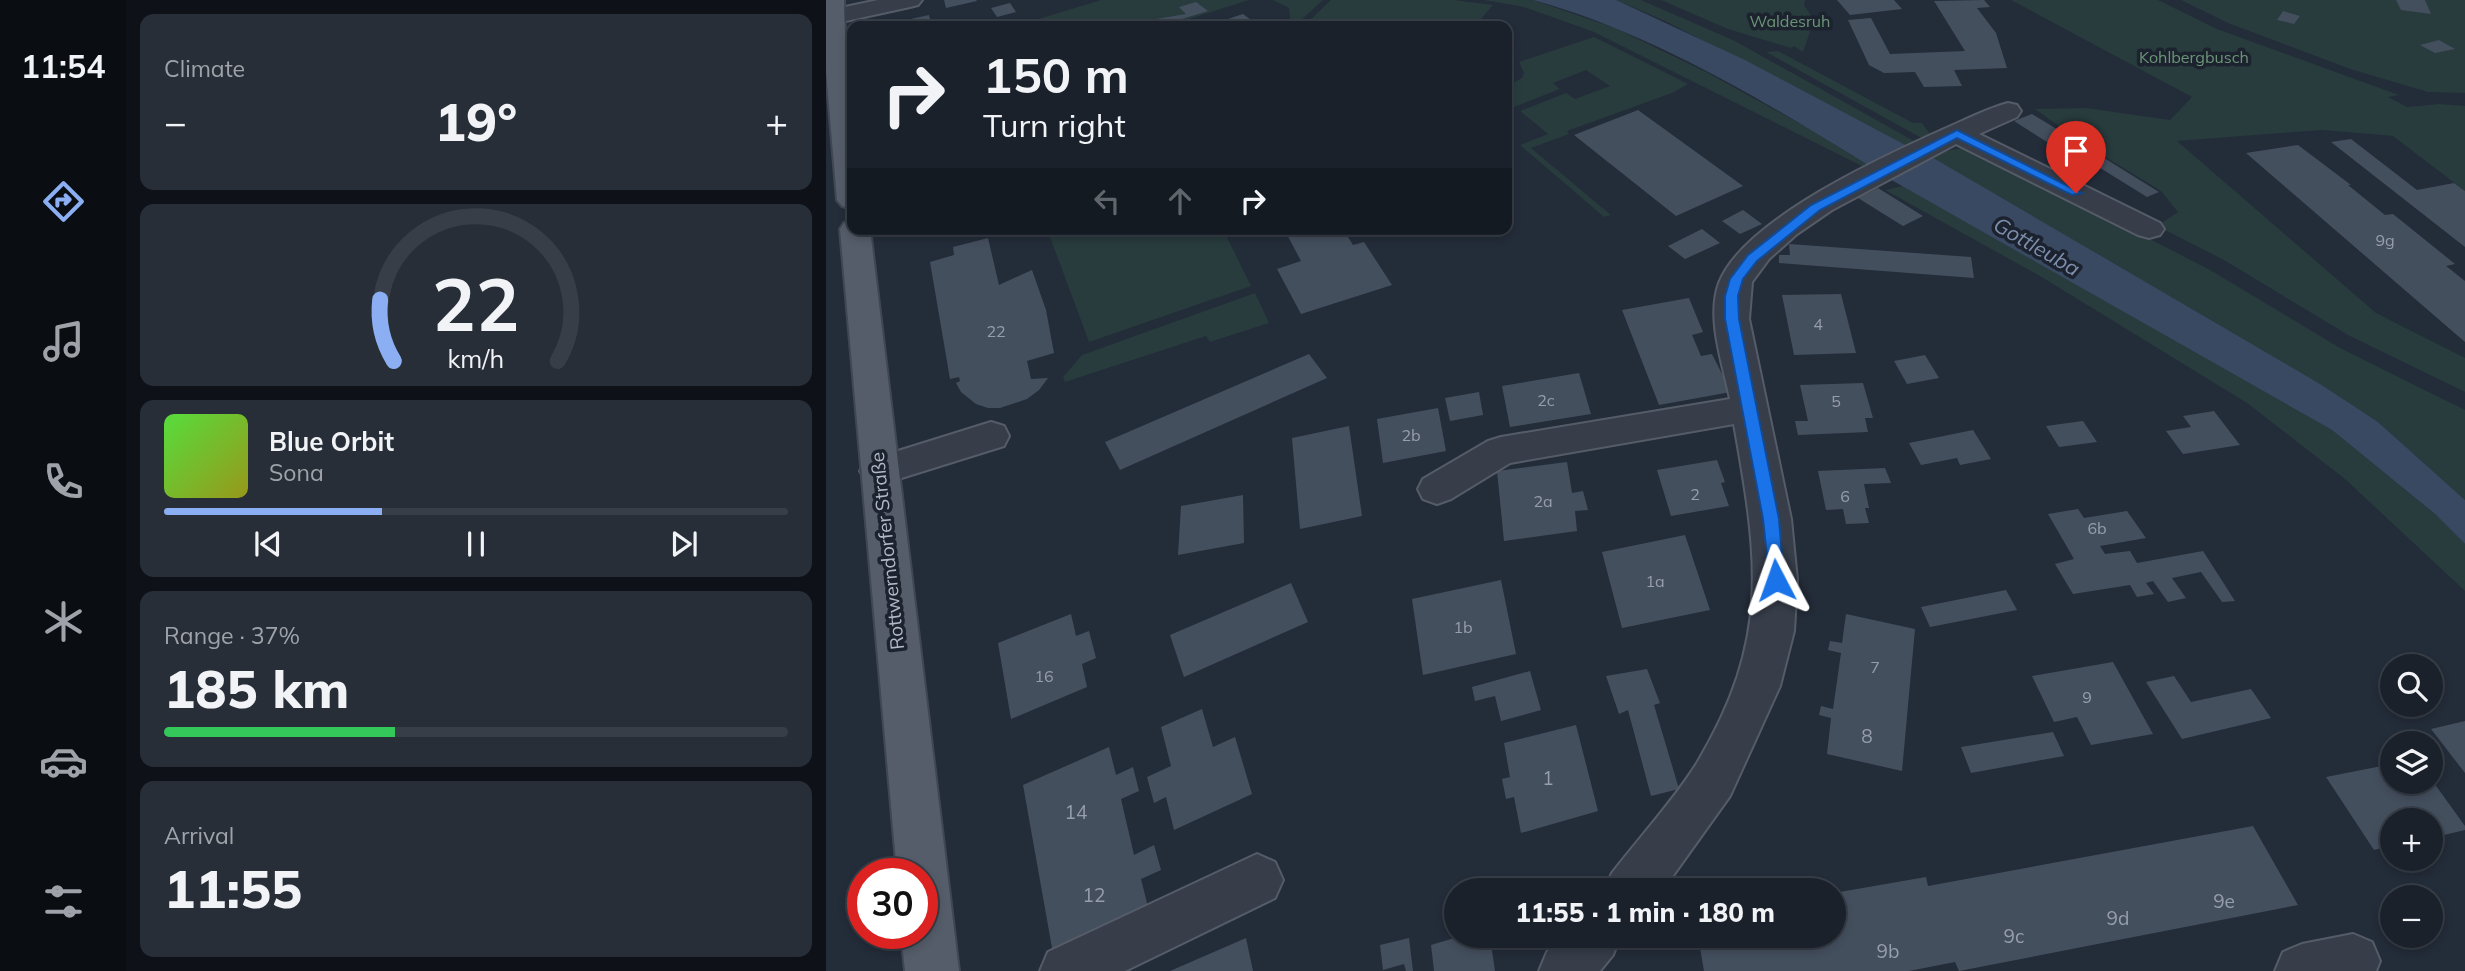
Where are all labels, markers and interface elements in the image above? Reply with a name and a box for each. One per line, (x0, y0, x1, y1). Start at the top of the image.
park label: Waldesruh (1750, 11, 1830, 31)
text: 150 m (983, 44, 1129, 105)
text: 11:54 (21, 46, 105, 86)
park label: Kohlbergbusch (2139, 47, 2249, 67)
icon: right (868, 49, 959, 140)
text: Climate (164, 54, 245, 83)
text: 19° (435, 89, 517, 154)
text: − (164, 98, 187, 146)
text: + (765, 98, 788, 146)
text: Turn right (983, 105, 1126, 145)
pin (2046, 121, 2106, 193)
icon: arrive (2057, 132, 2095, 170)
icon: directions (39, 177, 88, 226)
icon: left (1088, 182, 1126, 220)
icon: ahead (1161, 182, 1199, 220)
icon: right (1234, 182, 1272, 220)
water label: Gottleuba (1989, 211, 2085, 281)
house number: 9g (2375, 230, 2395, 250)
text: 22 (432, 259, 520, 350)
house number: 4 (1813, 314, 1823, 334)
icon: music (39, 317, 88, 366)
house number: 22 (986, 321, 1006, 341)
text: km/h (448, 343, 504, 374)
house number: 2c (1537, 390, 1555, 410)
house number: 5 (1831, 391, 1841, 411)
text: Blue Orbit (269, 425, 394, 458)
house number: 2b (1401, 425, 1421, 445)
street label: Rottwerndorfer Straße (865, 451, 909, 651)
icon: phone (39, 457, 88, 506)
text: Sona (269, 458, 324, 487)
house number: 2 (1690, 484, 1700, 504)
house number: 6 (1840, 486, 1850, 506)
house number: 2a (1533, 491, 1553, 511)
house number: 6b (2087, 518, 2107, 538)
icon: previous (249, 525, 287, 563)
icon: pause (457, 525, 495, 563)
icon: next (665, 525, 703, 563)
position arrow (1739, 543, 1813, 617)
house number: 1a (1645, 571, 1665, 591)
icon: climate (39, 597, 88, 646)
house number: 1b (1453, 617, 1473, 637)
text: Range · 37% (164, 621, 300, 650)
map controls (2380, 654, 2443, 948)
button: search (2380, 654, 2443, 717)
text: 185 km (164, 656, 349, 721)
house number: 7 (1870, 657, 1880, 677)
house number: 16 (1034, 666, 1054, 686)
house number: 9 (2082, 687, 2092, 707)
house number: 8 (1861, 724, 1873, 748)
button: layers (2380, 731, 2443, 794)
icon: car (39, 737, 88, 786)
house number: 1 (1542, 766, 1554, 790)
house number: 14 (1065, 800, 1087, 824)
button: + (2380, 808, 2443, 871)
text: Arrival (164, 821, 234, 850)
text: 11:55 (164, 856, 302, 921)
speed limit sign: 30 (847, 858, 938, 949)
icon: filters (39, 877, 88, 926)
house number: 12 (1083, 883, 1105, 907)
button: − (2380, 885, 2443, 948)
house number: 9e (2213, 889, 2235, 913)
text: 11:55 · 1 min · 180 m (1515, 896, 1775, 929)
house number: 9d (2107, 906, 2129, 930)
house number: 9c (2004, 924, 2024, 948)
house number: 9b (1877, 939, 1899, 963)

